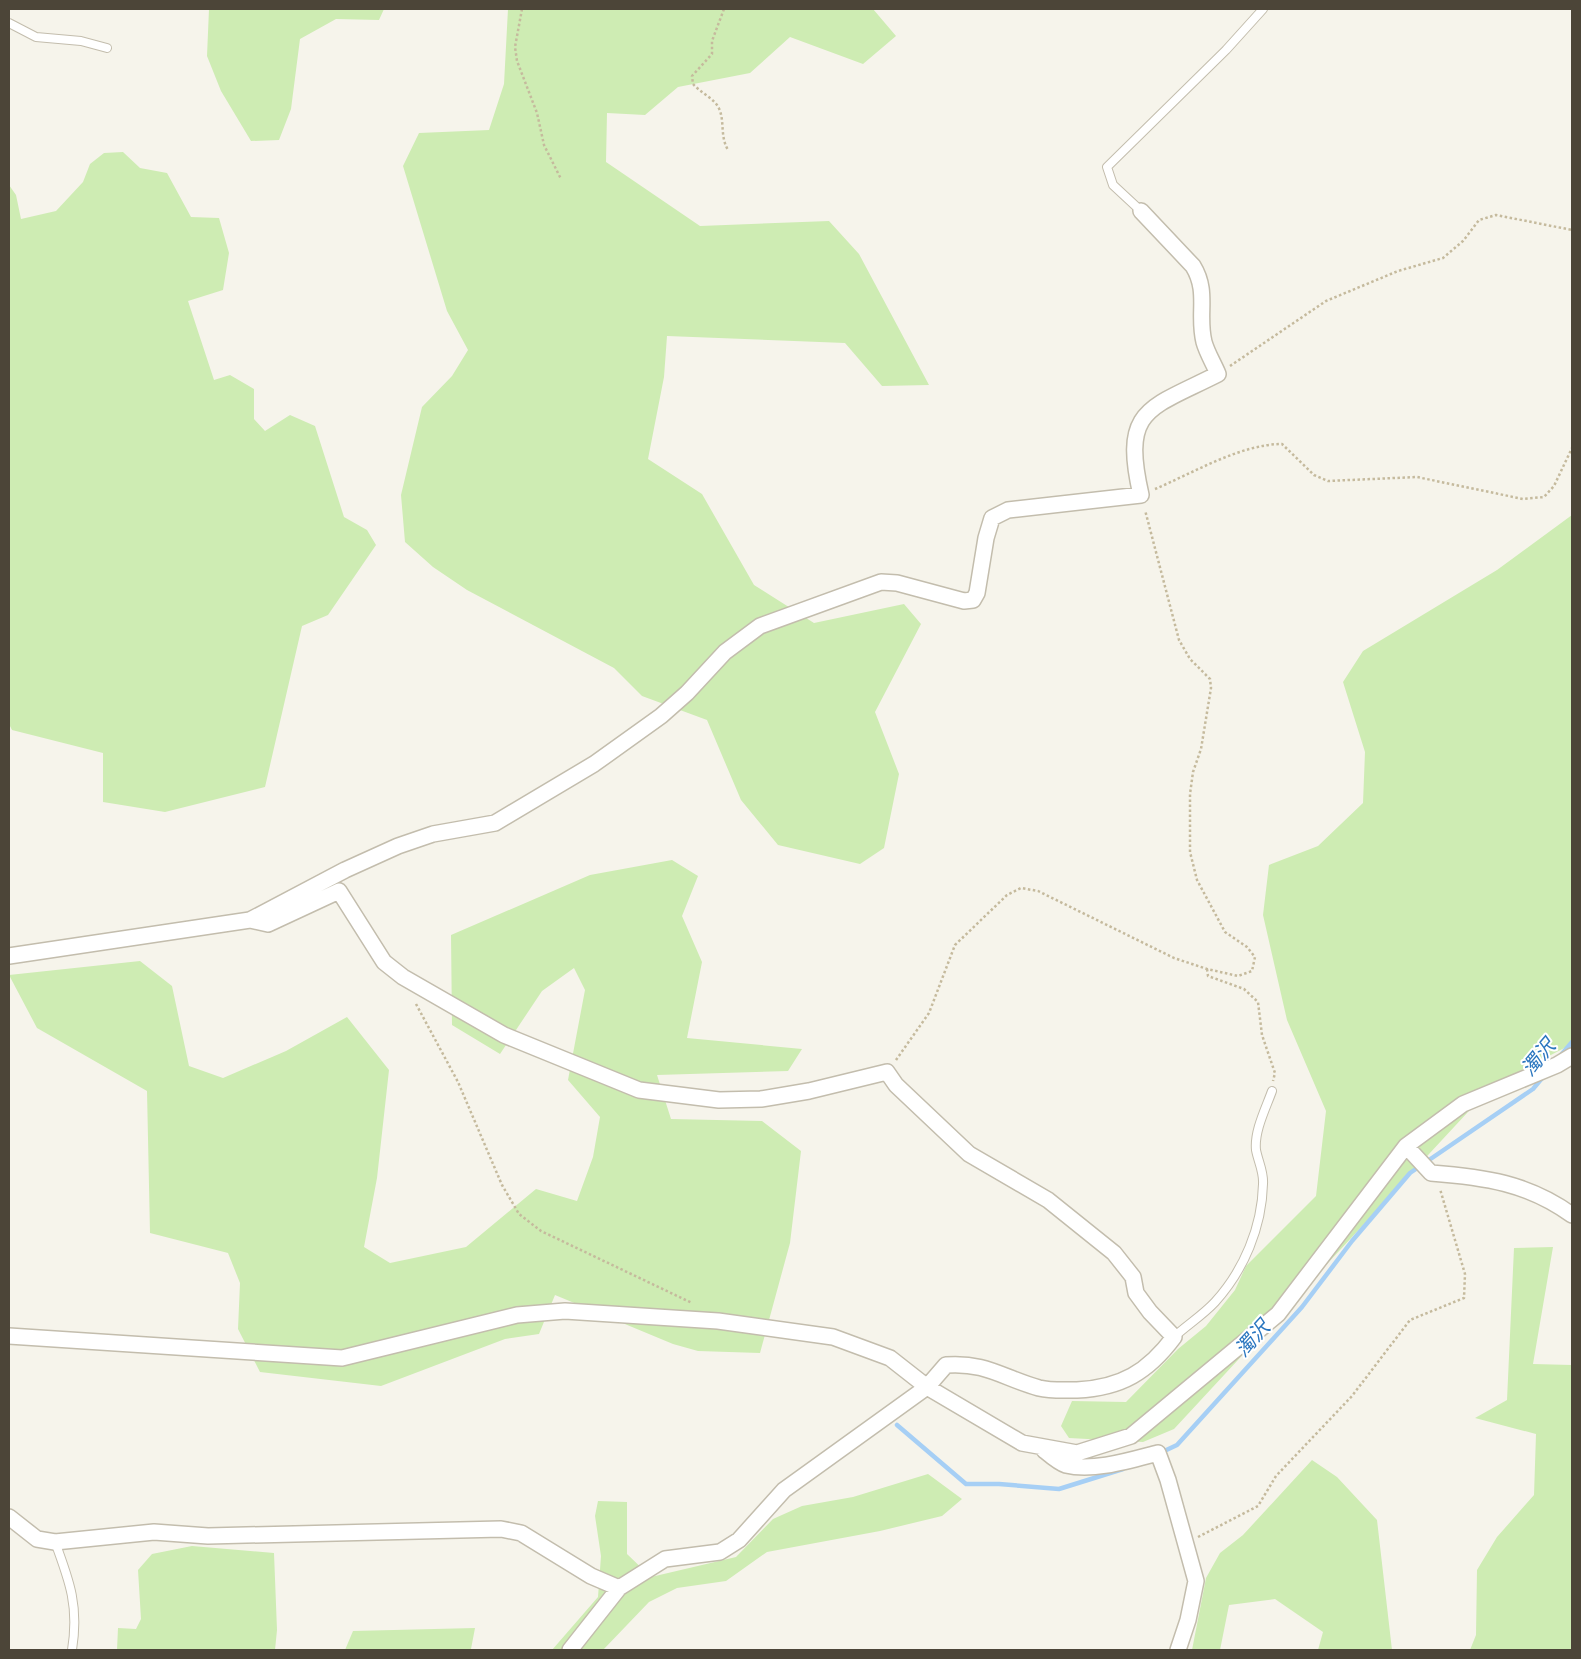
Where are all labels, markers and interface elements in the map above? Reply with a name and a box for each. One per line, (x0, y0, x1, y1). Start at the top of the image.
water label: 濁沢 (1518, 1033, 1561, 1080)
water label: 濁沢 (1231, 1315, 1276, 1361)

